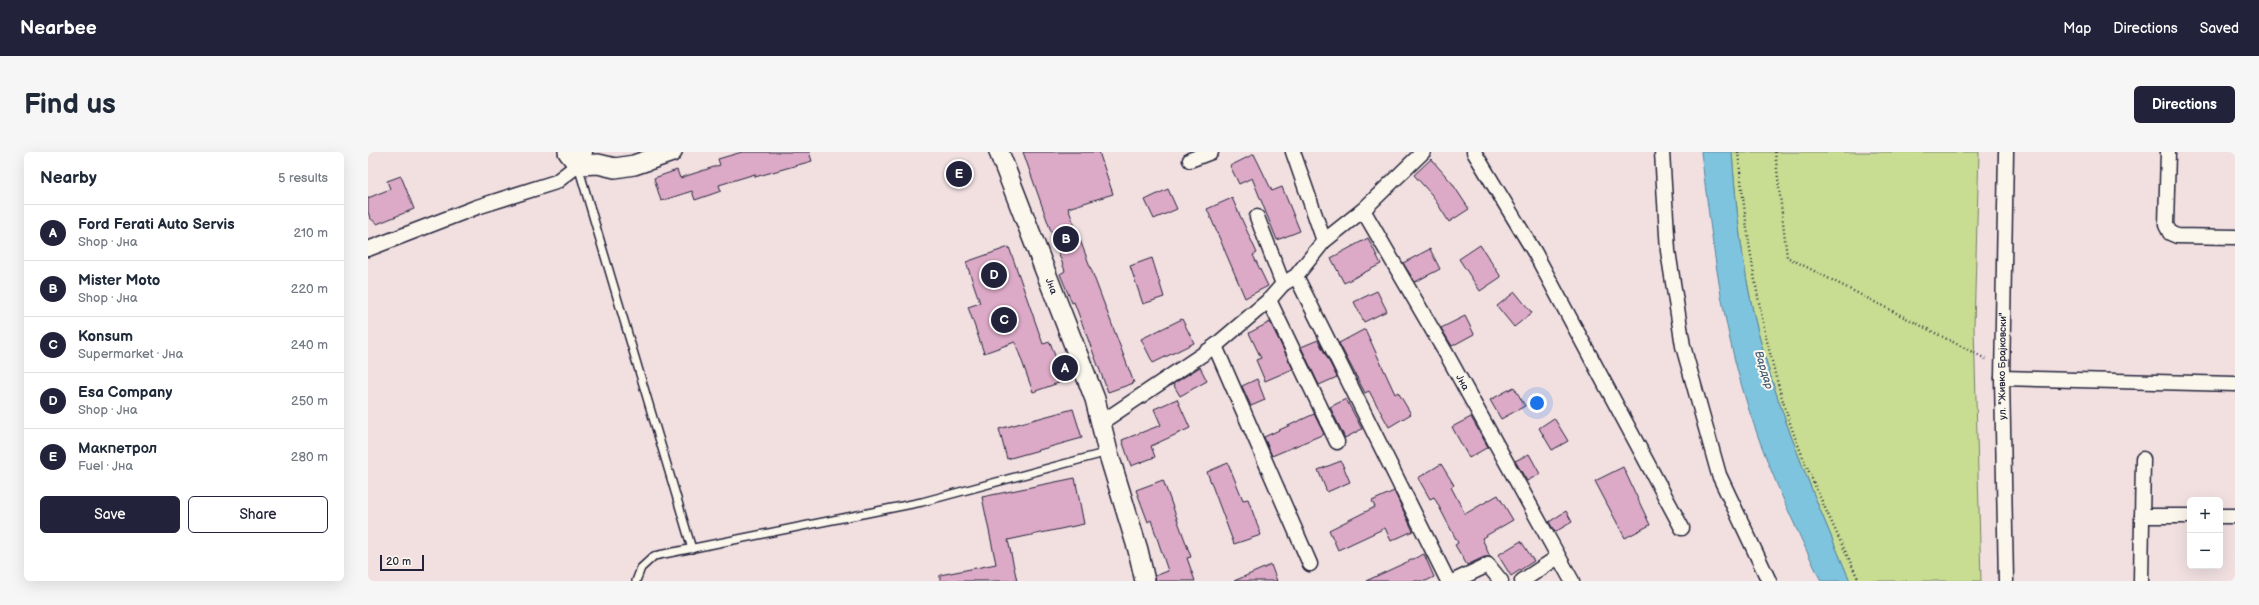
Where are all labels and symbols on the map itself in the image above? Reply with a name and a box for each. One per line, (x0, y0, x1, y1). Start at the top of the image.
pin: E (946, 159, 972, 189)
pin: B (1053, 224, 1079, 254)
pin: D (981, 260, 1007, 290)
street label: Јна (1043, 276, 1060, 296)
pin: C (991, 305, 1017, 335)
street label: ул. "Живко Брајковски" (1996, 312, 2009, 420)
water label: Вардар (1752, 349, 1776, 391)
pin: A (1052, 353, 1078, 383)
street label: Јна (1453, 372, 1471, 393)
your location (1527, 393, 1547, 413)
scale bar (380, 553, 424, 572)

